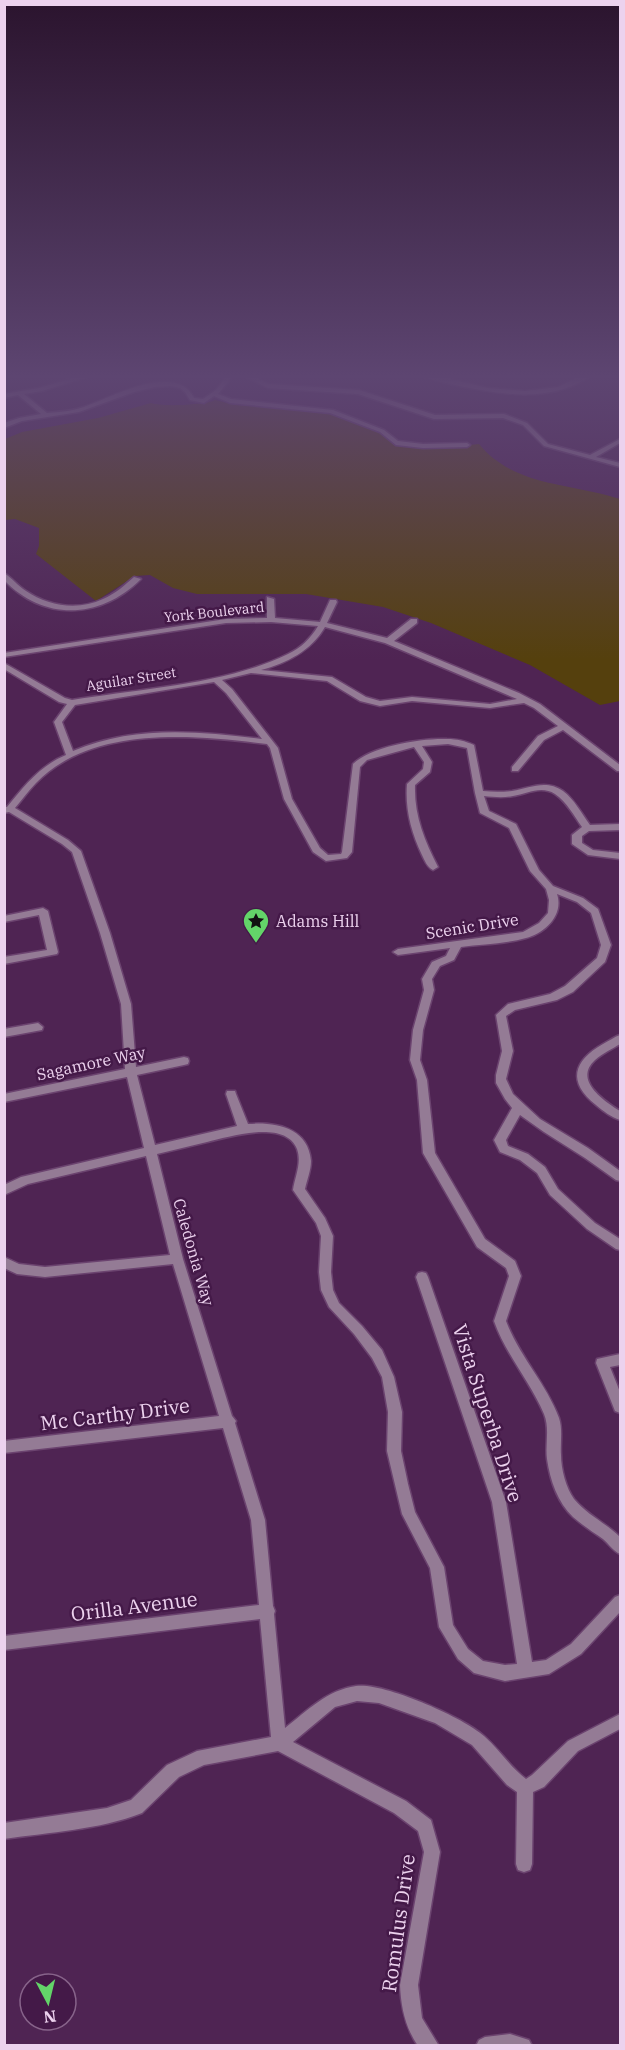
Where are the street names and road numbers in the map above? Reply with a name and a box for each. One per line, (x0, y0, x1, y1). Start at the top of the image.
street label: York Boulevard (163, 598, 266, 626)
street label: Aguilar Street (85, 663, 177, 695)
street label: Scenic Drive (424, 909, 520, 943)
street label: Sagamore Way (35, 1042, 148, 1084)
street label: Caledonia Way (169, 1196, 219, 1308)
street label: Vista Superba Drive (446, 1320, 530, 1506)
street label: Mc Carthy Drive (39, 1391, 191, 1437)
street label: Orilla Avenue (69, 1585, 199, 1627)
street label: Romulus Drive (375, 1852, 421, 1994)

